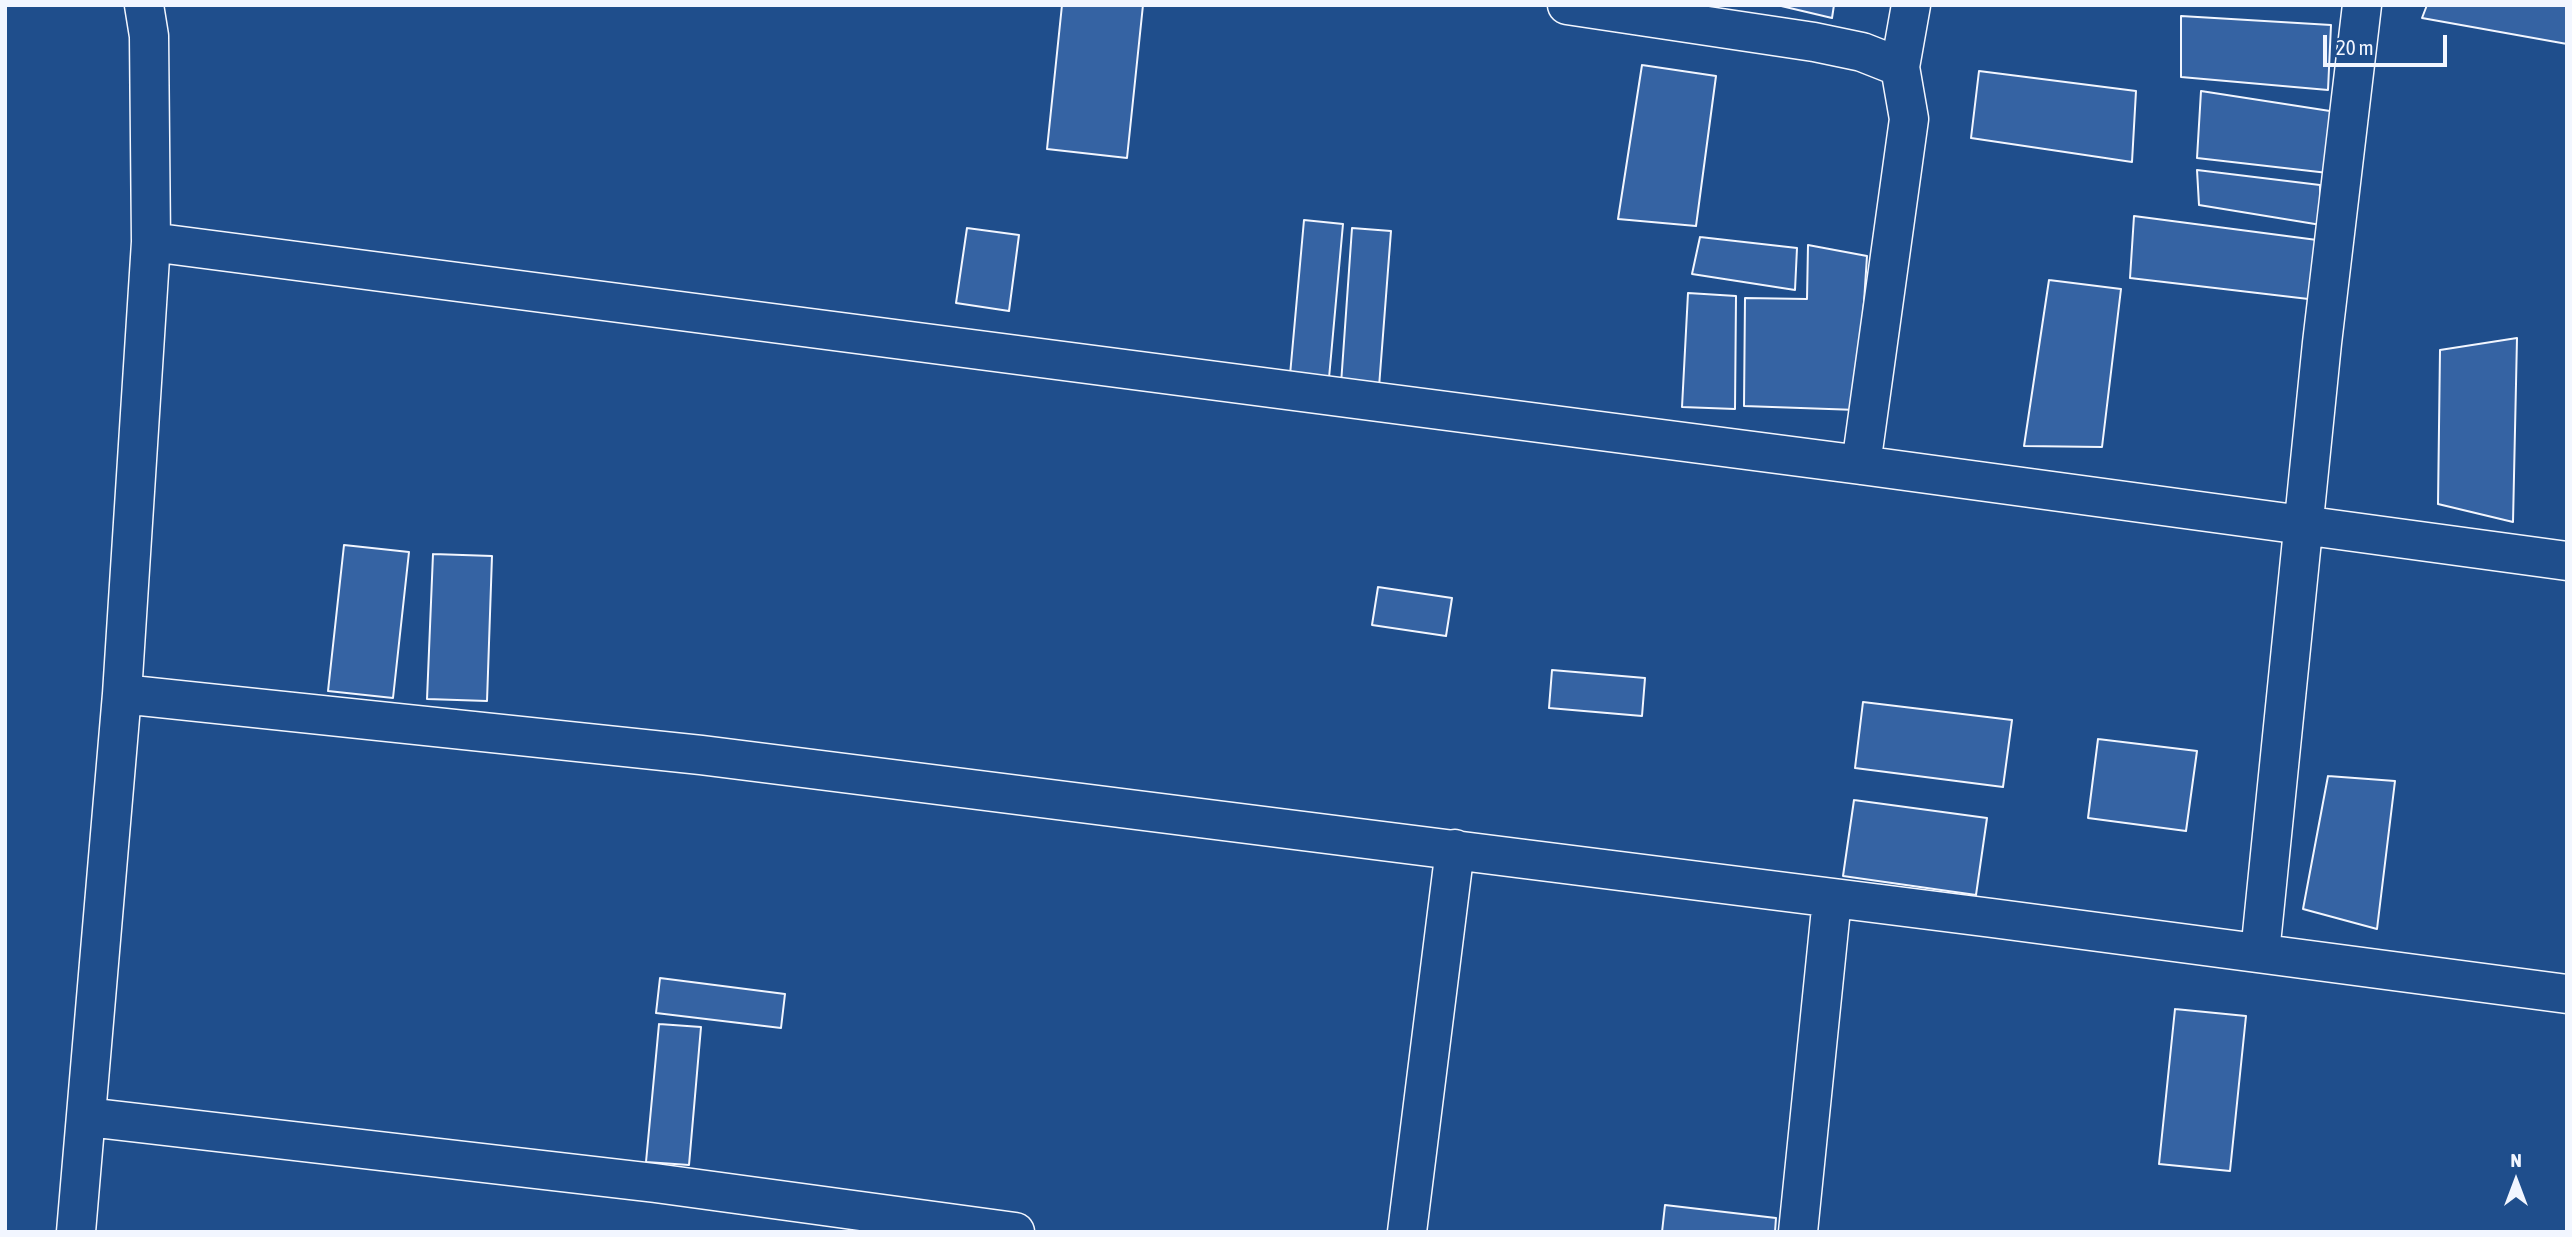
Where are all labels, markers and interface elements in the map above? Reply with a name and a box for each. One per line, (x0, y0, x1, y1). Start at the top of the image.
scale bar (2327, 21, 2451, 65)
text: 20 m (2336, 35, 2374, 59)
north arrow (2481, 1146, 2551, 1216)
text: N (2510, 1149, 2522, 1171)

